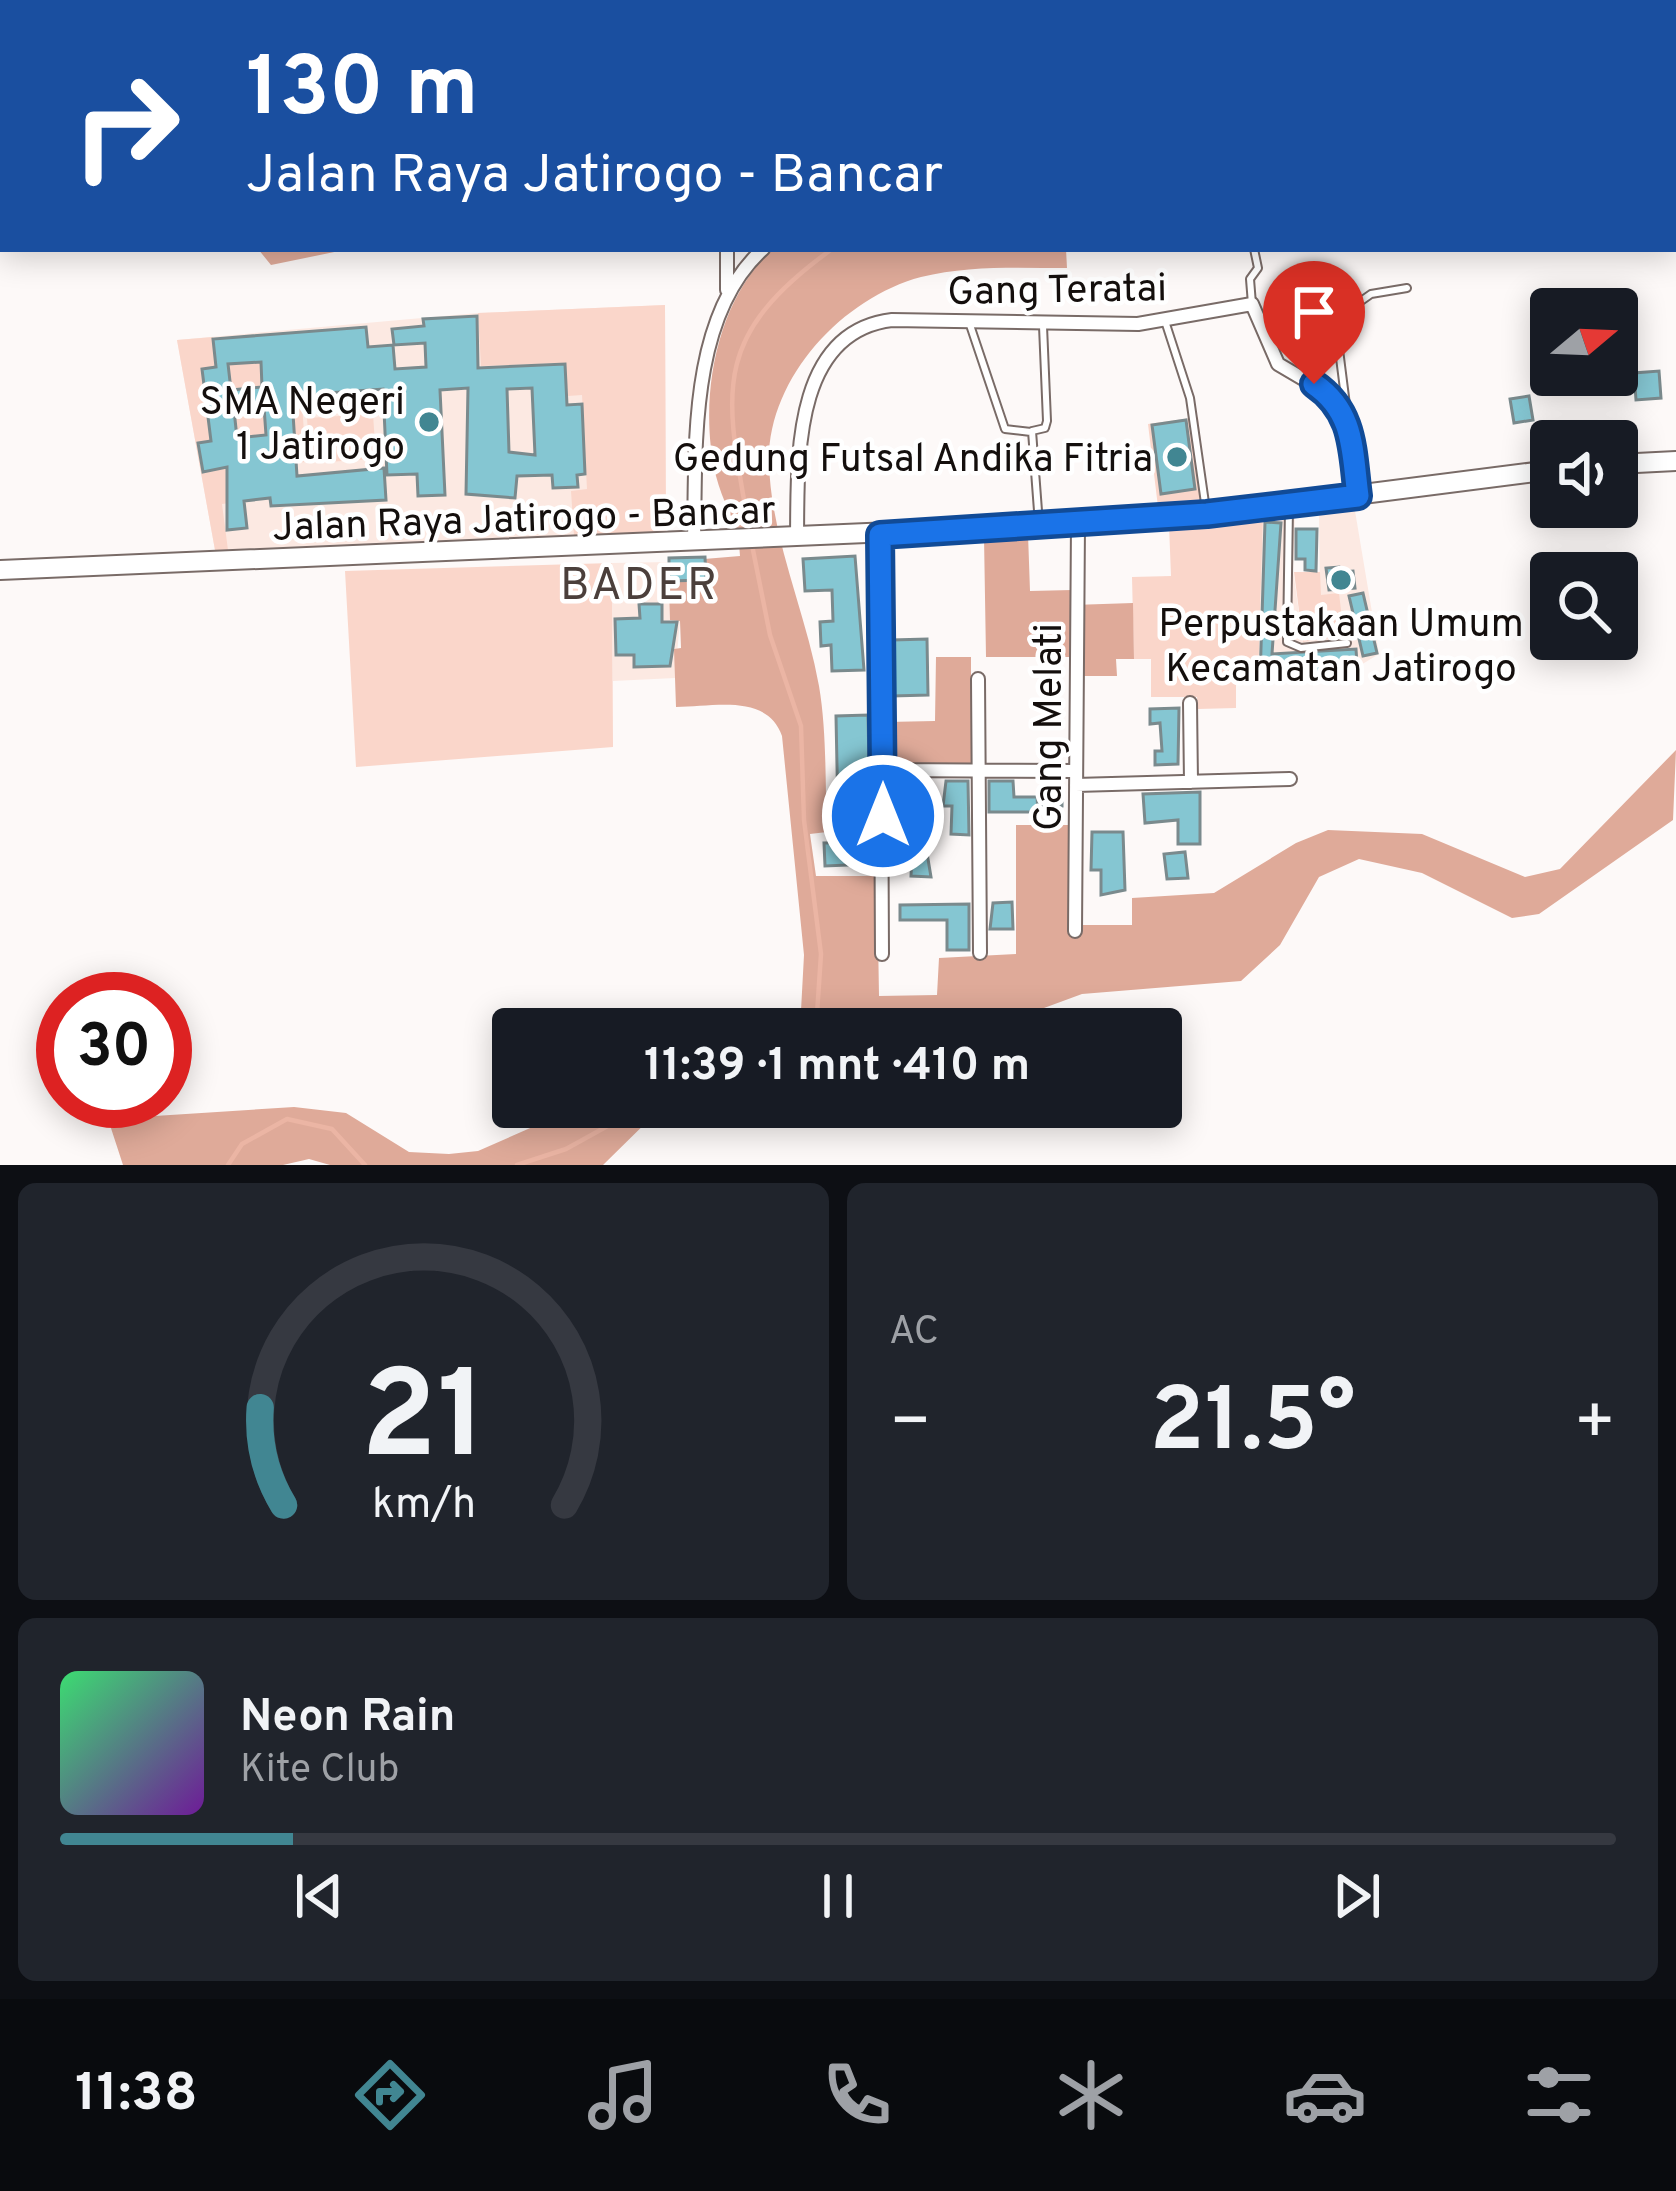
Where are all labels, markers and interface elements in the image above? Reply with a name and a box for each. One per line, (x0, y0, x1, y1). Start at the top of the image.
text: 130 m (246, 39, 478, 145)
icon: right (48, 48, 204, 204)
text: Jalan Raya Jatirogo - Bancar (246, 143, 943, 212)
pin (1263, 261, 1365, 384)
street label: Gang Teratai (947, 266, 1167, 319)
icon: arrive (1281, 279, 1347, 345)
north arrow (1530, 288, 1638, 396)
map controls (1530, 288, 1638, 660)
place label: SMA Negeri 1 Jatirogo (200, 380, 405, 474)
marker: SMA Negeri 1 Jatirogo (416, 409, 442, 435)
button: sound (1530, 420, 1638, 528)
place label: Gedung Futsal Andika Fitria (673, 437, 1153, 486)
marker: Gedung Futsal Andika Fitria (1164, 444, 1190, 470)
street label: Jalan Raya Jatirogo - Bancar (272, 488, 777, 555)
button: search (1530, 552, 1638, 660)
district label: BADER (560, 559, 720, 616)
marker: Perpustakaan Umum Kecamatan Jatirogo (1328, 567, 1354, 593)
place label: Perpustakaan Umum Kecamatan Jatirogo (1158, 602, 1524, 696)
street label: Gang Melati (1027, 623, 1076, 831)
position arrow (820, 753, 946, 879)
speed limit sign: 30 (36, 972, 192, 1128)
text: 11:39 · 1 mnt · 410 m (644, 1039, 1030, 1096)
text: AC (889, 1309, 939, 1358)
text: 21 (360, 1344, 487, 1502)
text: 21.5° (1150, 1369, 1355, 1482)
text: − (889, 1384, 932, 1467)
text: + (1573, 1384, 1616, 1467)
text: km/h (371, 1478, 476, 1532)
text: Neon Rain (240, 1690, 456, 1747)
text: Kite Club (240, 1747, 399, 1796)
icon: previous (286, 1863, 352, 1929)
icon: pause (805, 1863, 871, 1929)
icon: next (1324, 1863, 1390, 1929)
icon: directions (348, 2053, 432, 2137)
icon: music (581, 2053, 665, 2137)
icon: phone (815, 2053, 899, 2137)
icon: climate (1049, 2053, 1133, 2137)
icon: car (1283, 2053, 1367, 2137)
icon: filters (1517, 2053, 1601, 2137)
text: 11:38 (75, 2061, 198, 2130)

